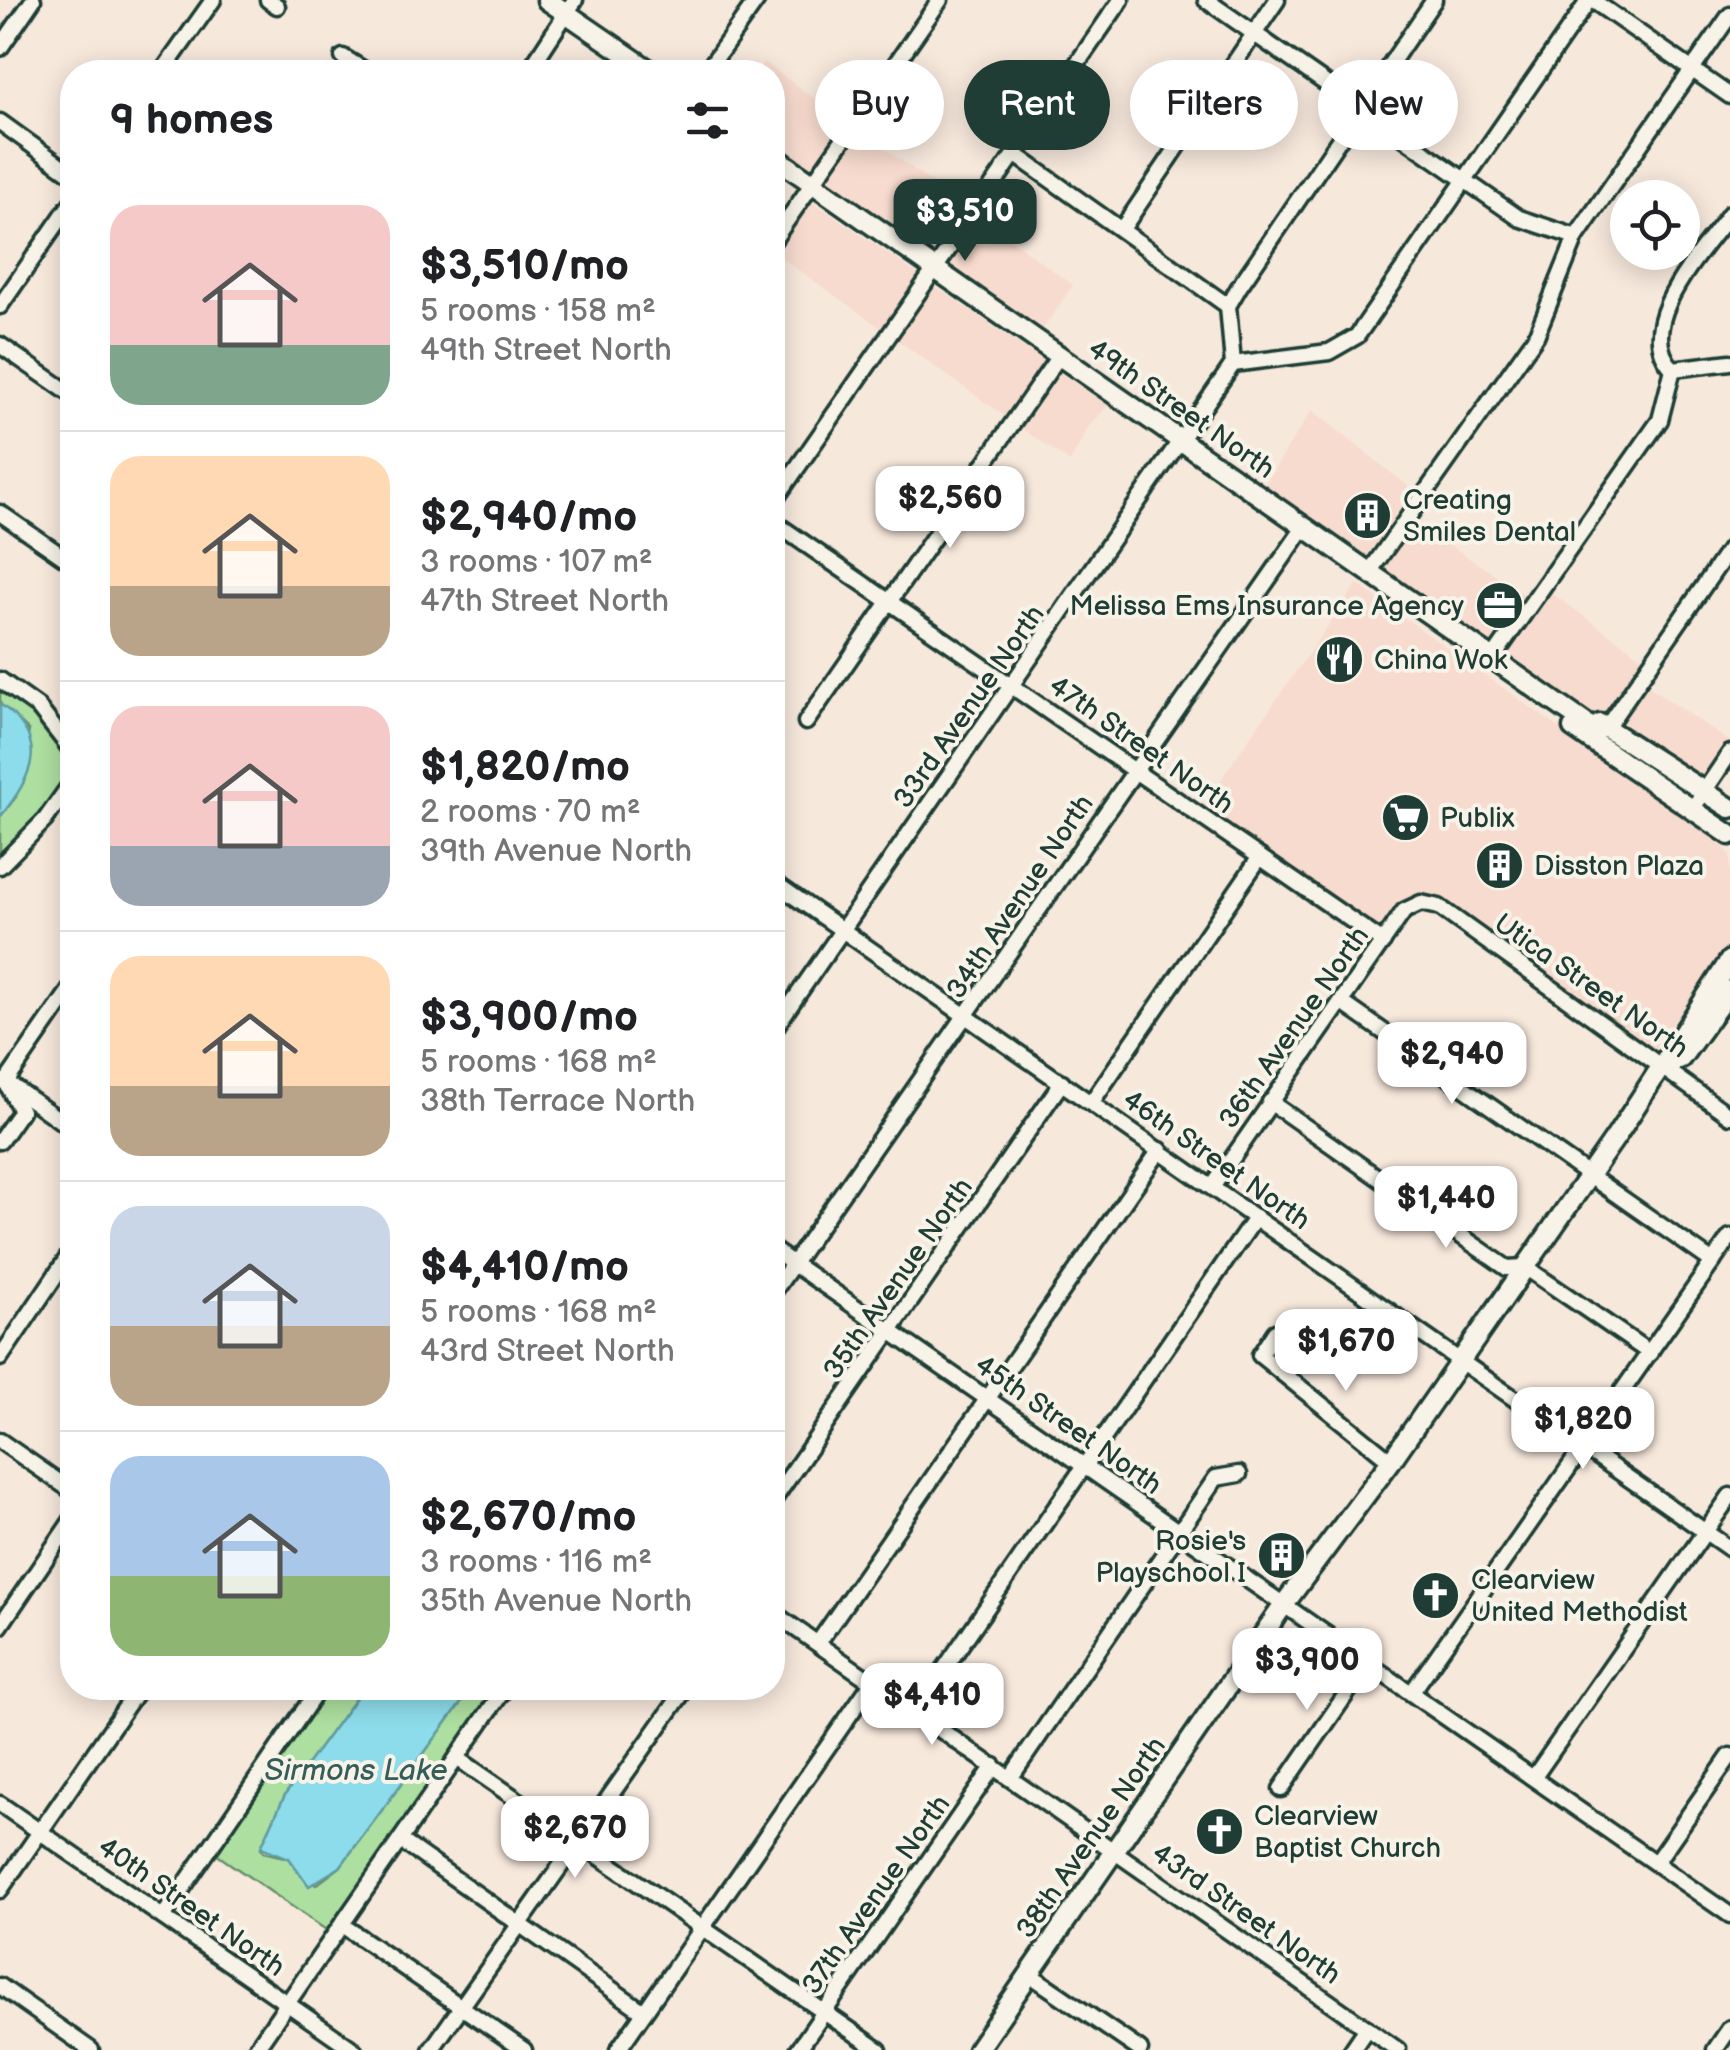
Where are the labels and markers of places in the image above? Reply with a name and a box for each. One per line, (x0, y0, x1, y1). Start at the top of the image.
pin: $3,510 (884, 179, 1046, 264)
pin: $2,560 (869, 466, 1031, 551)
place label: Creating Smiles Dental (1403, 484, 1576, 549)
building icon: Creating Smiles Dental (1342, 489, 1394, 541)
office icon: Melissa Ems Insurance Agency (1473, 579, 1525, 631)
place label: Melissa Ems Insurance Agency (1070, 590, 1464, 623)
restaurant icon: China Wok (1313, 633, 1365, 685)
place label: China Wok (1374, 644, 1508, 677)
supermarket icon: Publix (1379, 791, 1431, 843)
place label: Publix (1440, 802, 1515, 835)
building icon: Disston Plaza (1473, 839, 1525, 891)
place label: Disston Plaza (1534, 850, 1704, 883)
pin: $2,940 (1371, 1022, 1533, 1107)
pin: $1,440 (1365, 1166, 1527, 1251)
pin: $1,670 (1265, 1309, 1427, 1394)
pin: $1,820 (1502, 1387, 1664, 1472)
place label: Rosie's Playschool I (1096, 1525, 1246, 1590)
building icon: Rosie's Playschool I (1255, 1530, 1307, 1582)
place label: Clearview United Methodist (1471, 1564, 1688, 1629)
church icon: Clearview United Methodist (1410, 1569, 1462, 1621)
pin: $3,900 (1226, 1628, 1388, 1713)
pin: $4,410 (851, 1663, 1013, 1748)
pin: $2,670 (494, 1796, 656, 1881)
place label: Clearview Baptist Church (1254, 1800, 1441, 1865)
church icon: Clearview Baptist Church (1193, 1805, 1245, 1857)

